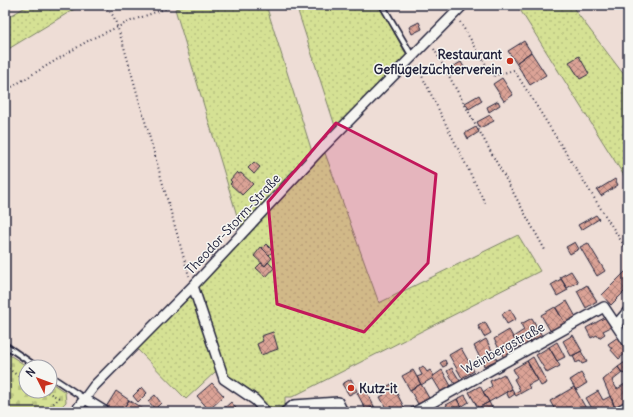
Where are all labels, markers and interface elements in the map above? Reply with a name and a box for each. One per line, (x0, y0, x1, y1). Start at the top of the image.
place label: Restaurant Geflügelzüchterverein (374, 46, 503, 78)
marker: Restaurant Geflügelzüchterverein (505, 56, 515, 66)
street label: Theodor-Storm-Straße (182, 170, 284, 278)
street label: Weinbergstraße (458, 318, 548, 378)
north arrow (18, 359, 58, 399)
text: N (23, 365, 38, 380)
place label: Kutz-it (359, 380, 398, 397)
marker: Kutz-it (346, 383, 356, 393)

